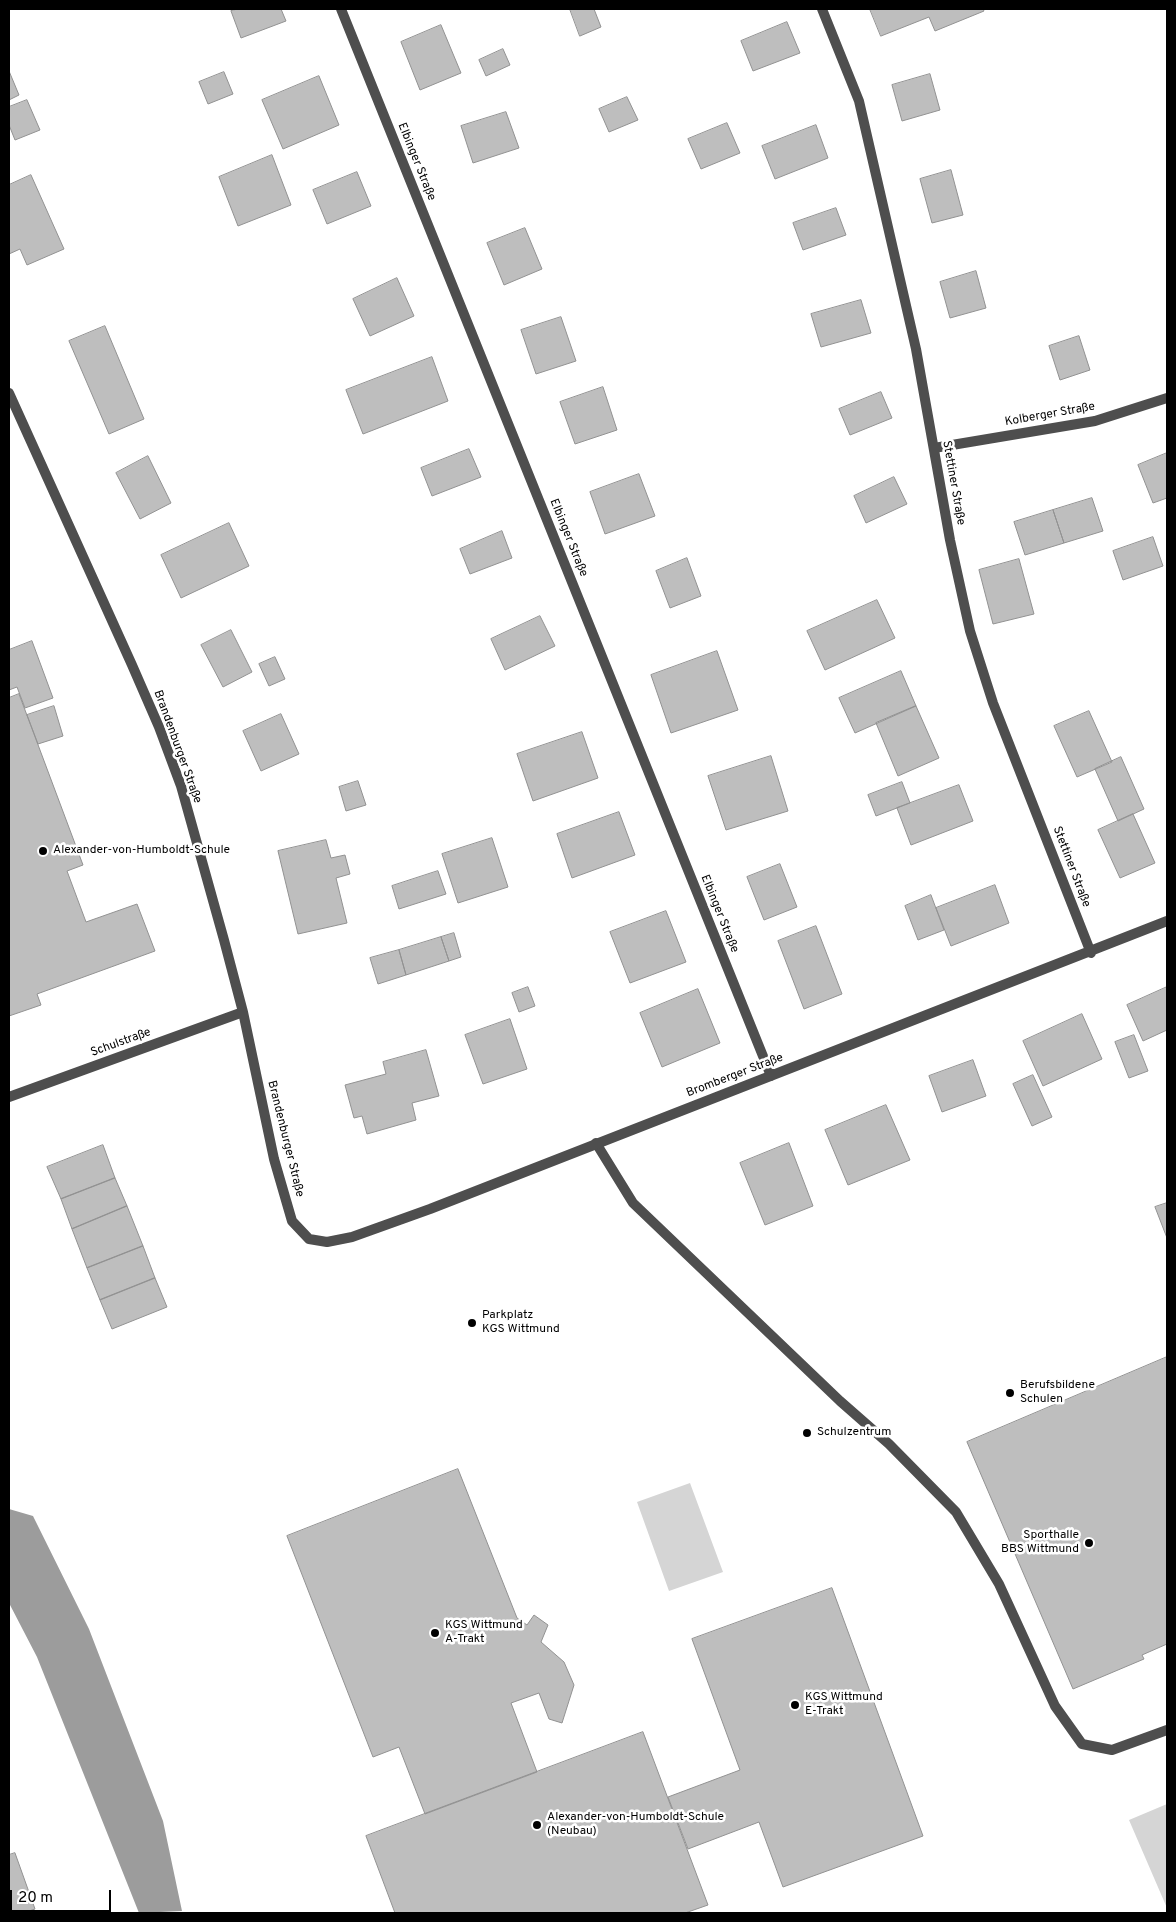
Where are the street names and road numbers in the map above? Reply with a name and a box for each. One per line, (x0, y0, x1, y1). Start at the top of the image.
street label: Elbinger Straße (394, 121, 438, 203)
street label: Kolberger Straße (1004, 400, 1096, 430)
street label: Stettiner Straße (938, 440, 968, 526)
street label: Elbinger Straße (546, 497, 590, 579)
street label: Brandenburger Straße (150, 688, 204, 806)
street label: Stettiner Straße (1049, 825, 1093, 909)
street label: Elbinger Straße (697, 873, 741, 955)
street label: Schulstraße (89, 1025, 153, 1061)
street label: Bromberger Straße (685, 1051, 785, 1101)
street label: Brandenburger Straße (264, 1079, 306, 1199)

